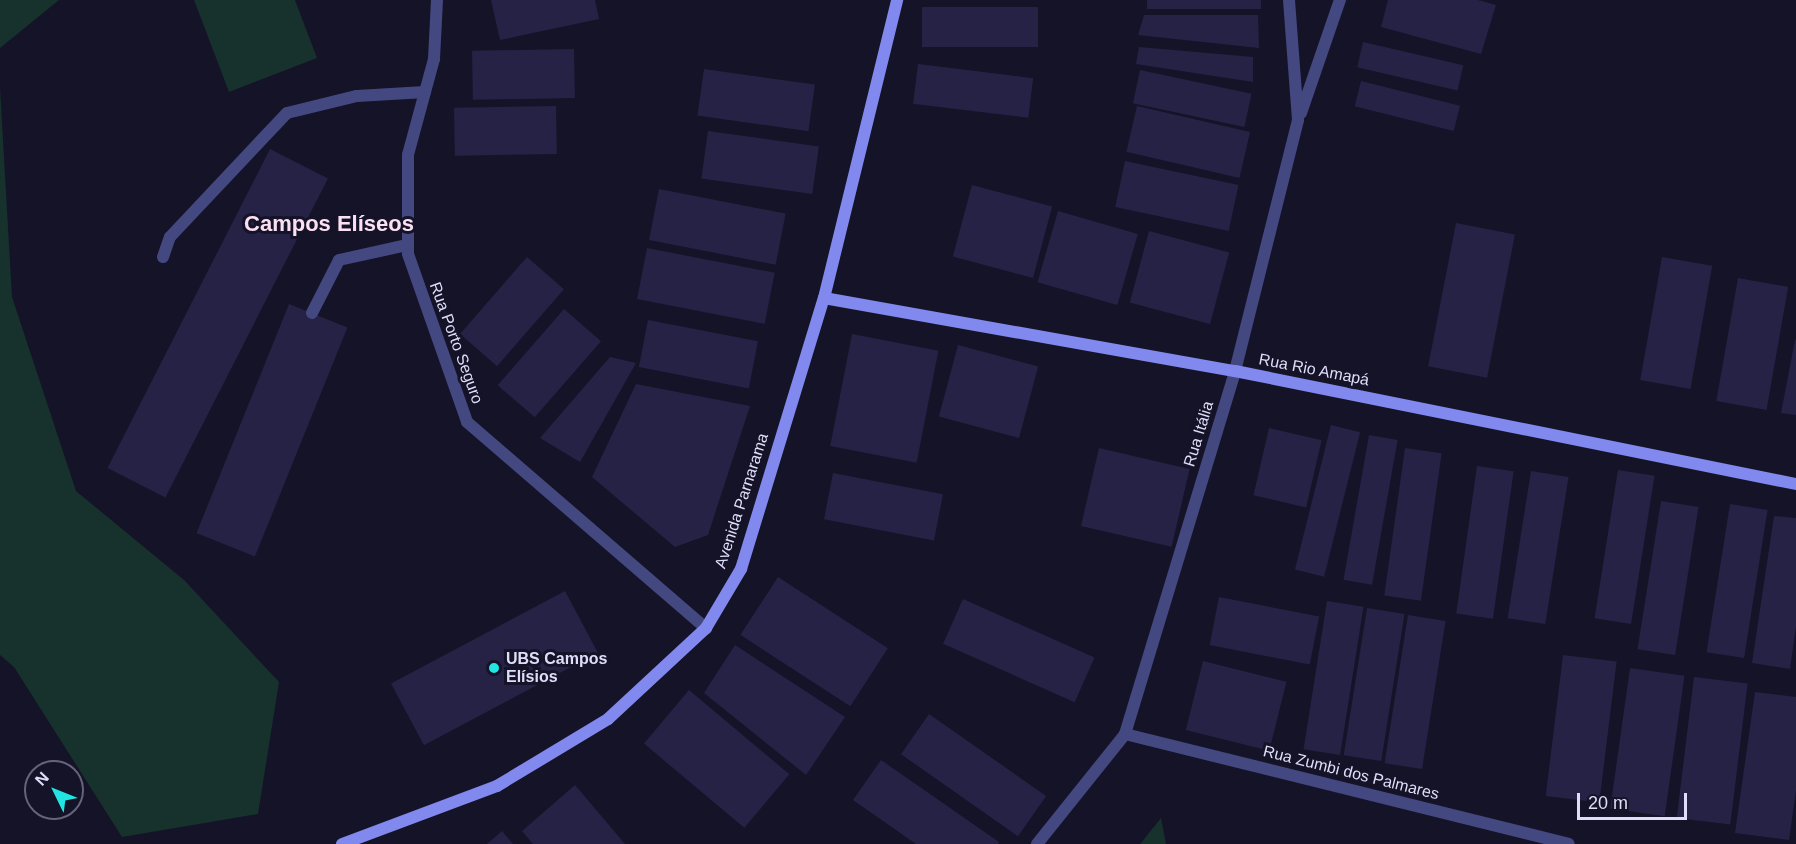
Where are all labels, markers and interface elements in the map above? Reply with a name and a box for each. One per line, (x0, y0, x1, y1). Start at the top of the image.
district label: Campos Elíseos (244, 211, 414, 237)
street label: Rua Porto Seguro (425, 280, 487, 406)
street label: Rua Rio Amapá (1257, 350, 1371, 390)
street label: Rua Itália (1180, 399, 1218, 469)
street label: Avenida Parnarama (711, 431, 773, 571)
place label: UBS Campos Elísios (506, 649, 607, 687)
marker: UBS Campos Elísios (487, 661, 501, 675)
street label: Rua Zumbi dos Palmares (1261, 742, 1441, 804)
north arrow (24, 760, 84, 820)
text: N (32, 769, 52, 789)
scale bar (1580, 781, 1690, 819)
text: 20 m (1588, 793, 1628, 813)

